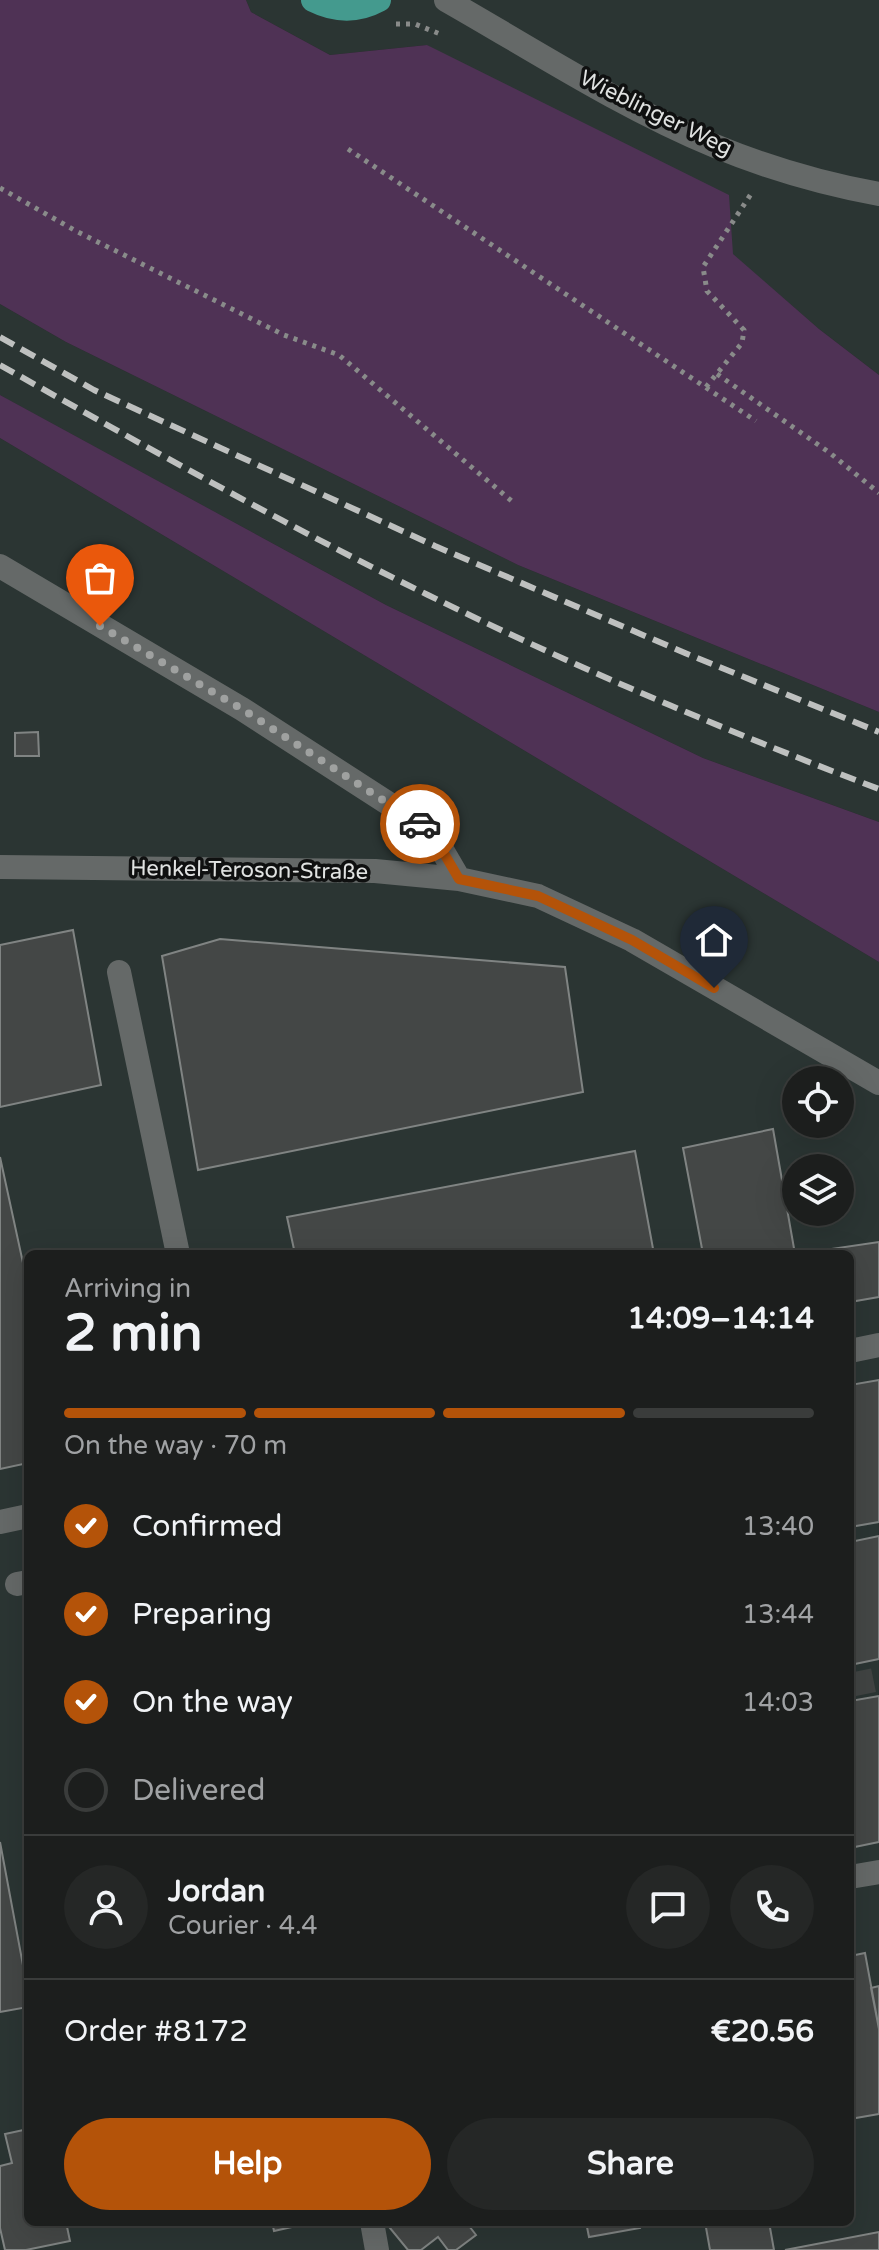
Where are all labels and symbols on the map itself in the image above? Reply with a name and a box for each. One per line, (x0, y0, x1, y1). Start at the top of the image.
street label: Wieblinger Weg (576, 65, 736, 161)
pin (66, 544, 134, 626)
courier (380, 784, 460, 864)
street label: Henkel-Teroson-Straße (130, 855, 368, 885)
pin (680, 906, 748, 988)

